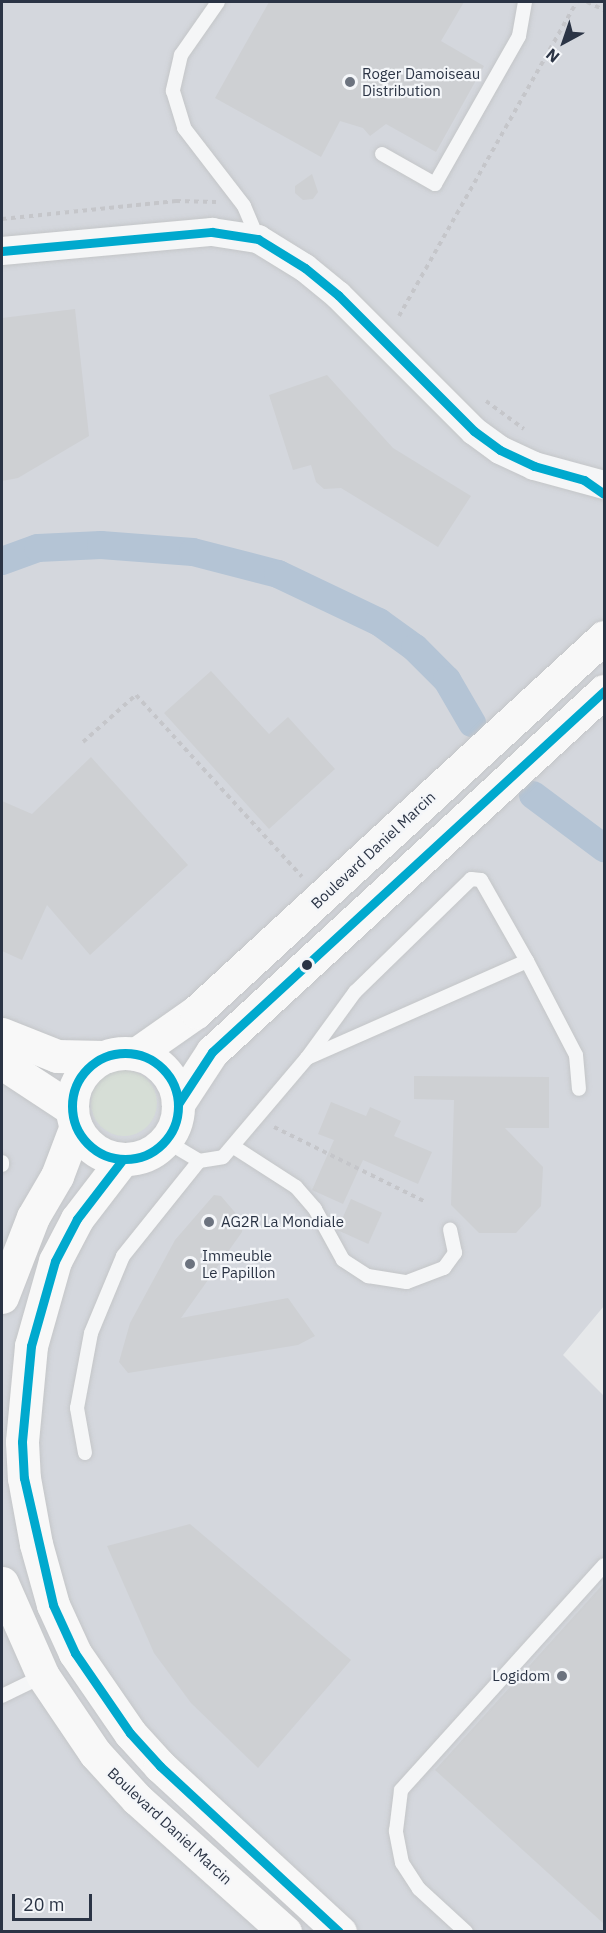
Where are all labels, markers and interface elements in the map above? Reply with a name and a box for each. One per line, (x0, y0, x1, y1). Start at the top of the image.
north arrow (534, 12, 594, 72)
text: N (542, 44, 563, 67)
place label: Roger Damoiseau Distribution (362, 64, 480, 99)
marker: Roger Damoiseau Distribution (343, 75, 357, 89)
street label: Boulevard Daniel Marcin (307, 788, 439, 912)
unlabelled marker (301, 959, 313, 971)
place label: AG2R La Mondiale (221, 1213, 344, 1231)
marker: AG2R La Mondiale (202, 1215, 216, 1229)
place label: Immeuble Le Papillon (202, 1246, 276, 1281)
marker: Immeuble Le Papillon (183, 1257, 197, 1271)
place label: Logidom (492, 1667, 550, 1685)
marker: Logidom (555, 1669, 569, 1683)
street label: Boulevard Daniel Marcin (104, 1764, 236, 1888)
scale bar (15, 1882, 94, 1920)
text: 20 m (23, 1893, 65, 1916)

